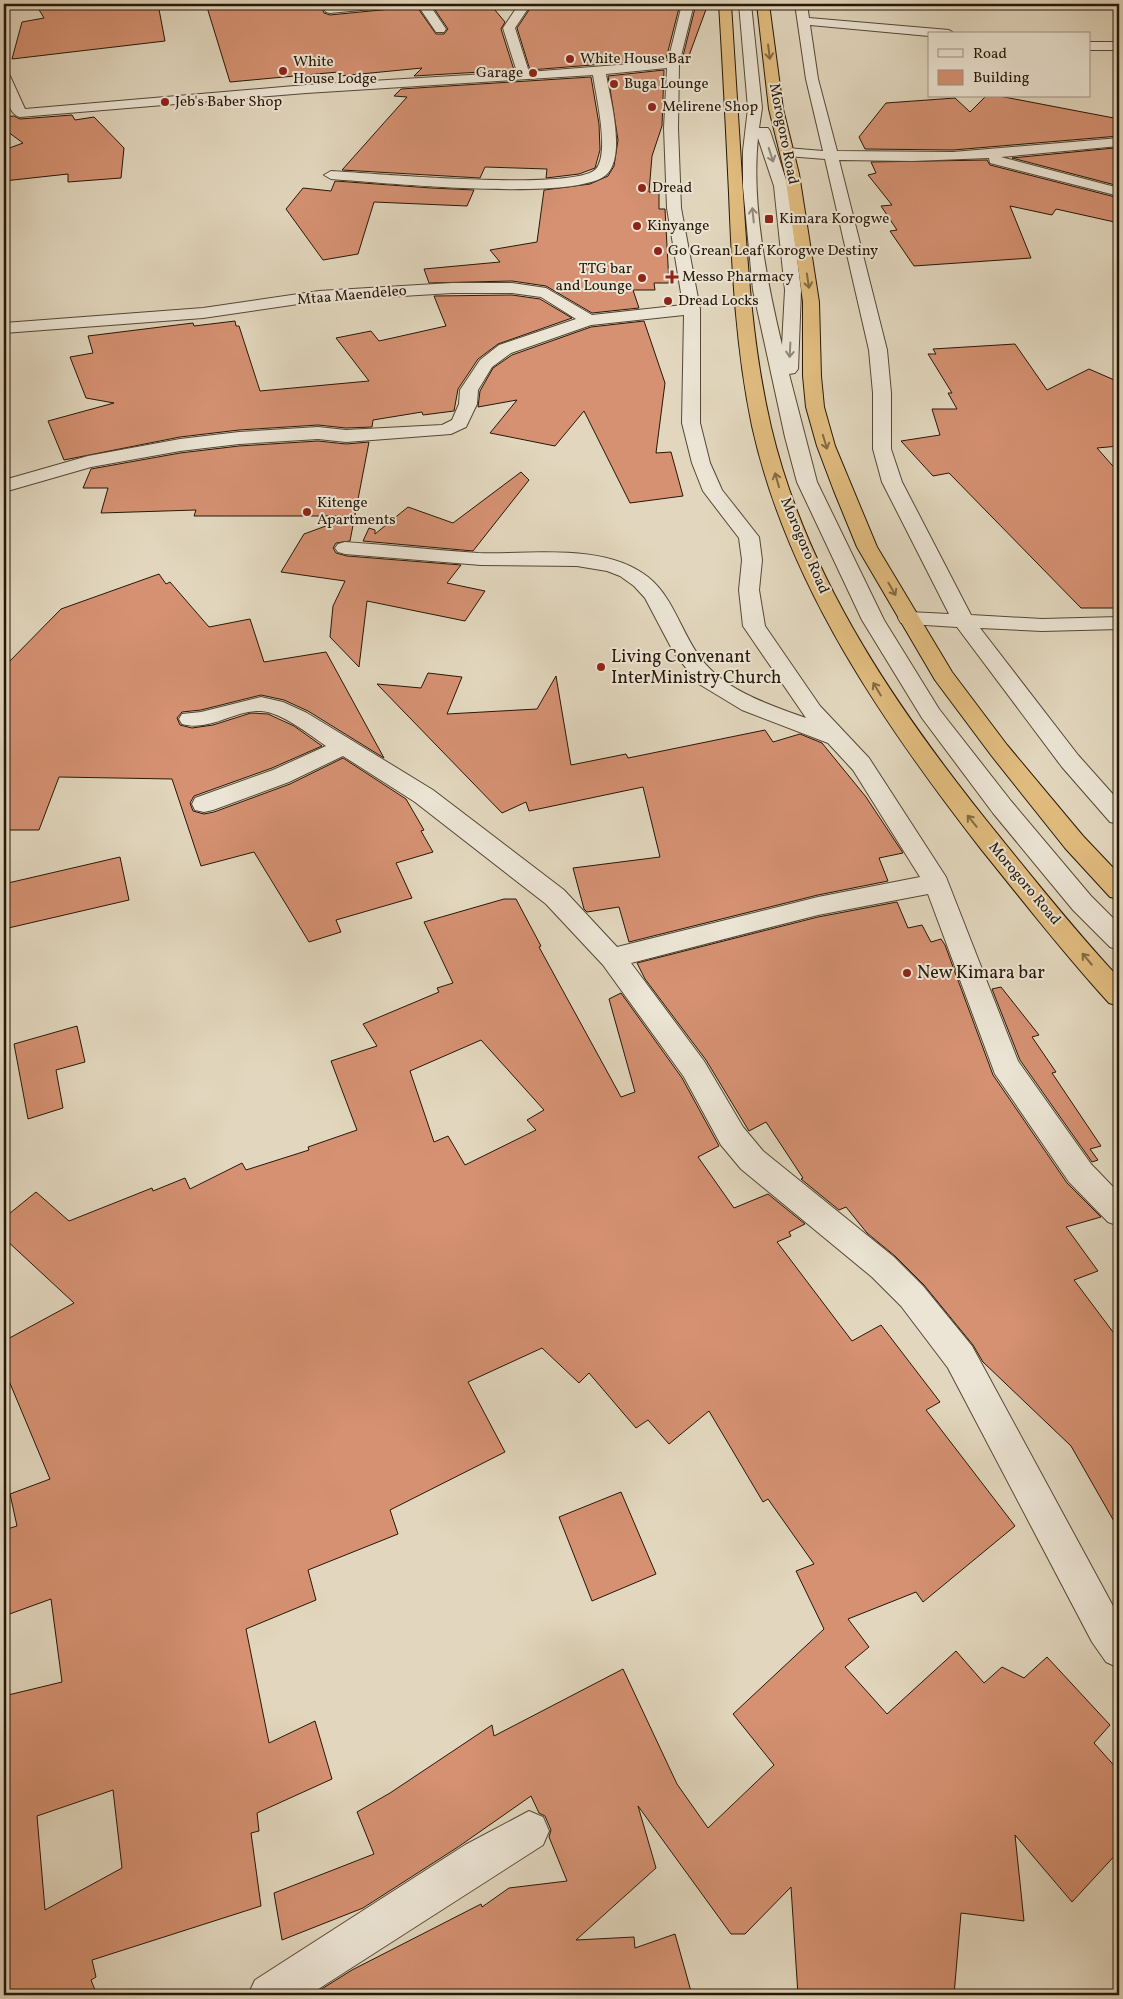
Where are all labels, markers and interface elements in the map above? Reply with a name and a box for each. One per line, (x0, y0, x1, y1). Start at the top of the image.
legend (928, 32, 1090, 98)
one-way arrow (764, 44, 774, 60)
text: Road (973, 44, 1007, 65)
place label: White House Bar (580, 49, 691, 70)
place label: White House Lodge (293, 52, 377, 90)
marker: White House Bar (564, 53, 576, 65)
place label: Garage (476, 63, 523, 84)
marker: White House Lodge (277, 65, 289, 77)
marker: Garage (527, 67, 539, 79)
text: Building (973, 68, 1030, 89)
place label: Buga Lounge (624, 74, 709, 95)
marker: Buga Lounge (608, 78, 620, 90)
street label: Morogoro Road (763, 82, 803, 186)
place label: Jeb's Baber Shop (175, 92, 282, 113)
marker: Jeb's Baber Shop (159, 96, 171, 108)
place label: Melirene Shop (662, 97, 758, 118)
marker: Melirene Shop (646, 101, 658, 113)
one-way arrow (766, 146, 776, 162)
place label: Dread (652, 178, 692, 199)
marker: Dread (636, 182, 648, 194)
one-way arrow (748, 208, 758, 224)
place label: Kimara Korogwe (779, 209, 889, 230)
marker: Kimara Korogwe (763, 213, 775, 225)
place label: Kinyange (647, 216, 709, 237)
marker: Kinyange (631, 220, 643, 232)
place label: Go Grean Leaf Korogwe Destiny (668, 241, 878, 262)
marker: Go Grean Leaf Korogwe Destiny (652, 245, 664, 257)
place label: TTG bar and Lounge (556, 259, 632, 297)
place label: Messo Pharmacy (682, 267, 794, 288)
marker: Messo Pharmacy (666, 271, 678, 283)
marker: TTG bar and Lounge (636, 272, 648, 284)
one-way arrow (803, 273, 813, 289)
street label: Mtaa Maendeleo (296, 281, 408, 311)
place label: Dread Locks (678, 291, 759, 312)
marker: Dread Locks (662, 295, 674, 307)
one-way arrow (785, 341, 794, 357)
one-way arrow (820, 433, 830, 449)
one-way arrow (772, 472, 782, 488)
place label: Kitenge Apartments (317, 493, 396, 531)
street label: Morogoro Road (774, 495, 834, 597)
marker: Kitenge Apartments (301, 506, 313, 518)
one-way arrow (887, 582, 897, 597)
place label: Living Convenant InterMinistry Church (611, 645, 782, 691)
marker: Living Convenant InterMinistry Church (595, 661, 607, 673)
one-way arrow (872, 682, 882, 696)
one-way arrow (966, 814, 977, 827)
street label: Morogoro Road (983, 838, 1065, 930)
one-way arrow (1082, 953, 1093, 966)
place label: New Kimara bar (917, 961, 1045, 986)
marker: New Kimara bar (901, 967, 913, 979)

